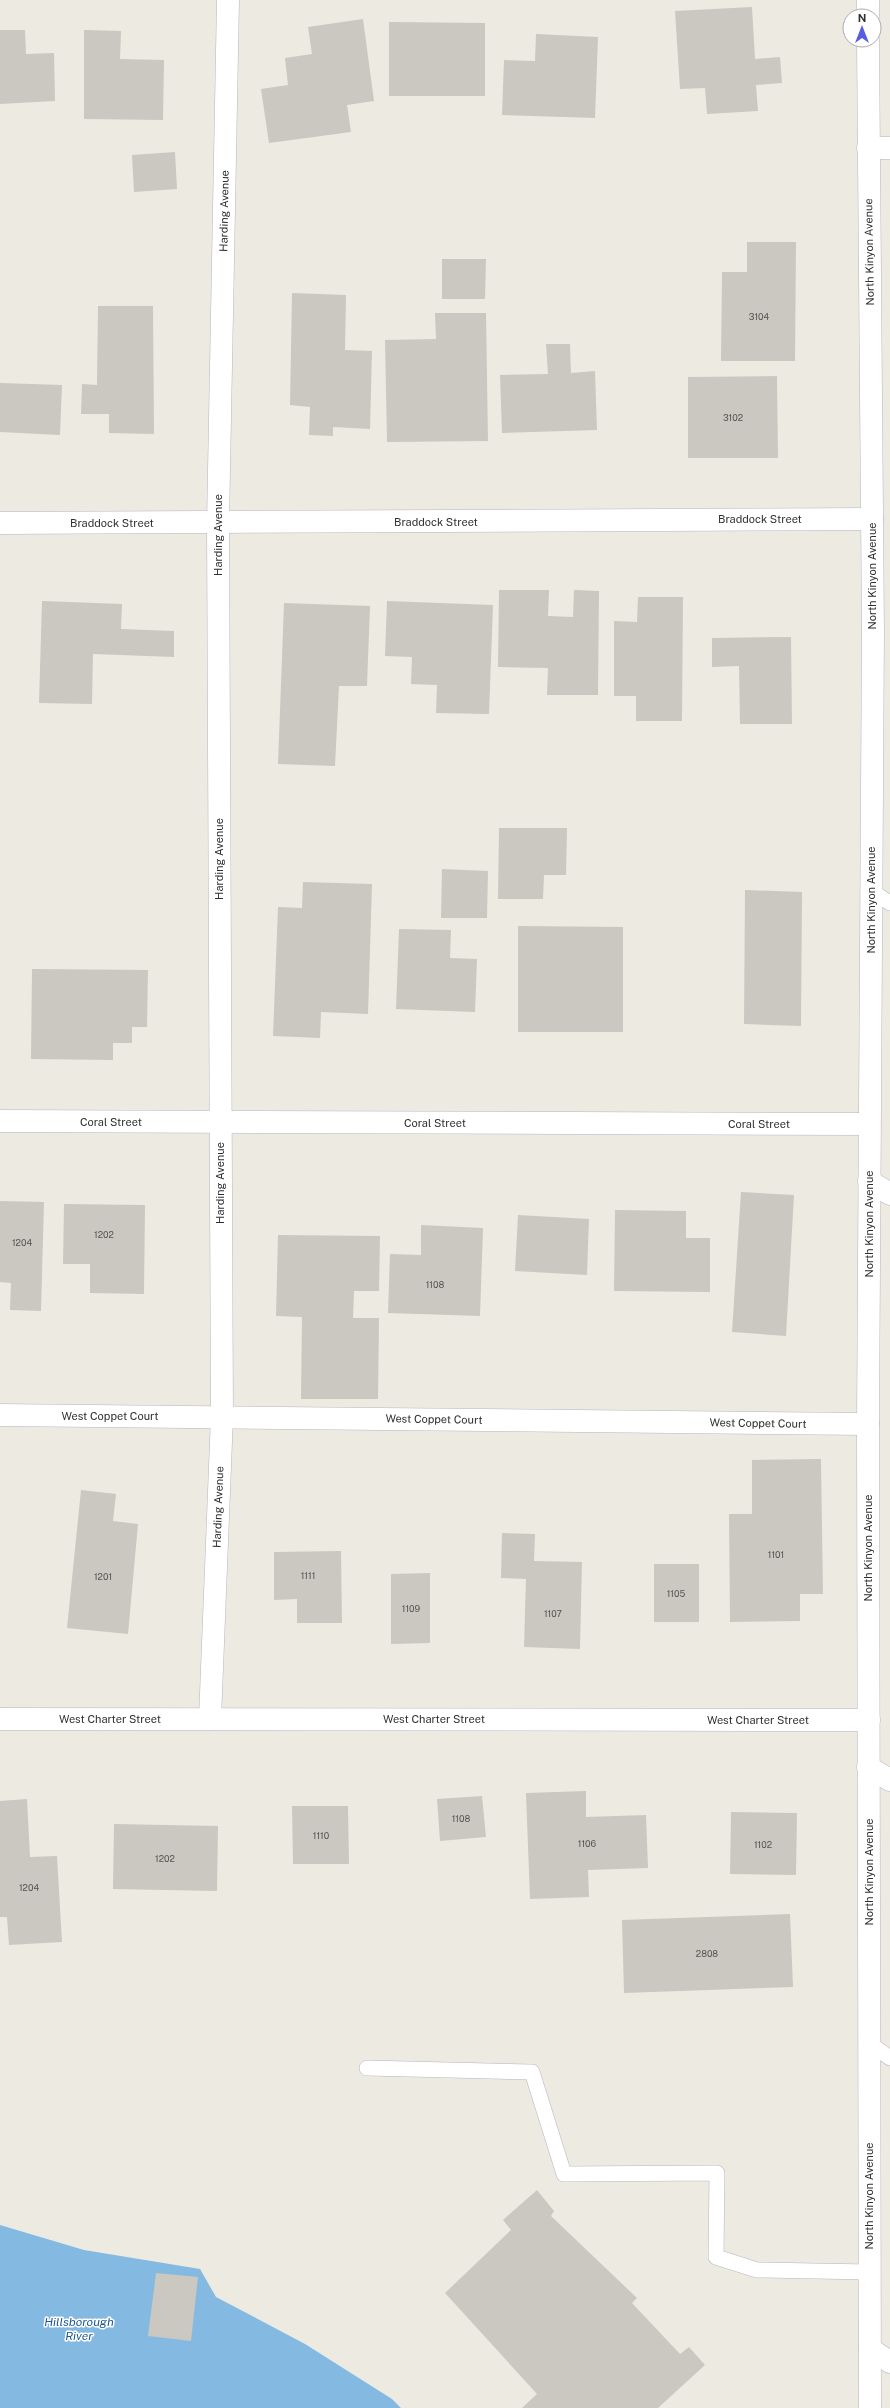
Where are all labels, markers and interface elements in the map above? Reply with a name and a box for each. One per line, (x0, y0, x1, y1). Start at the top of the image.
north arrow (842, 8, 882, 48)
text: N (858, 12, 866, 24)
street label: Harding Avenue (217, 170, 231, 252)
street label: North Kinyon Avenue (862, 198, 876, 306)
house number: 3104 (749, 311, 770, 322)
house number: 3102 (723, 412, 743, 423)
street label: Harding Avenue (212, 494, 224, 576)
street label: Braddock Street (718, 513, 802, 525)
street label: Braddock Street (394, 516, 478, 528)
street label: Braddock Street (70, 517, 154, 529)
street label: North Kinyon Avenue (866, 522, 878, 630)
street label: Harding Avenue (213, 818, 225, 900)
street label: North Kinyon Avenue (865, 846, 877, 954)
street label: Coral Street (80, 1116, 142, 1128)
street label: Coral Street (404, 1117, 466, 1129)
street label: Coral Street (728, 1118, 790, 1130)
street label: Harding Avenue (214, 1142, 226, 1224)
street label: North Kinyon Avenue (863, 1170, 875, 1278)
house number: 1202 (94, 1229, 114, 1240)
house number: 1204 (12, 1237, 32, 1248)
house number: 1108 (426, 1279, 444, 1290)
street label: West Coppet Court (61, 1410, 159, 1422)
street label: West Coppet Court (385, 1412, 483, 1426)
street label: West Coppet Court (709, 1416, 807, 1430)
street label: Harding Avenue (211, 1466, 225, 1548)
street label: North Kinyon Avenue (862, 1494, 874, 1602)
house number: 1101 (768, 1549, 784, 1560)
house number: 1111 (301, 1570, 315, 1581)
house number: 1201 (94, 1571, 112, 1582)
house number: 1105 (667, 1588, 686, 1599)
house number: 1109 (402, 1603, 421, 1614)
house number: 1107 (544, 1608, 562, 1619)
street label: West Charter Street (59, 1713, 161, 1725)
street label: West Charter Street (383, 1713, 485, 1725)
street label: West Charter Street (707, 1714, 809, 1726)
house number: 1108 (452, 1813, 470, 1824)
street label: North Kinyon Avenue (863, 1818, 875, 1926)
house number: 1110 (313, 1830, 330, 1841)
house number: 1106 (578, 1838, 597, 1849)
house number: 1102 (754, 1839, 772, 1850)
house number: 1202 (155, 1853, 175, 1864)
house number: 1204 (19, 1882, 39, 1893)
house number: 2808 (696, 1948, 718, 1959)
street label: North Kinyon Avenue (863, 2142, 875, 2250)
water label: Hillsborough River (44, 2315, 114, 2343)

